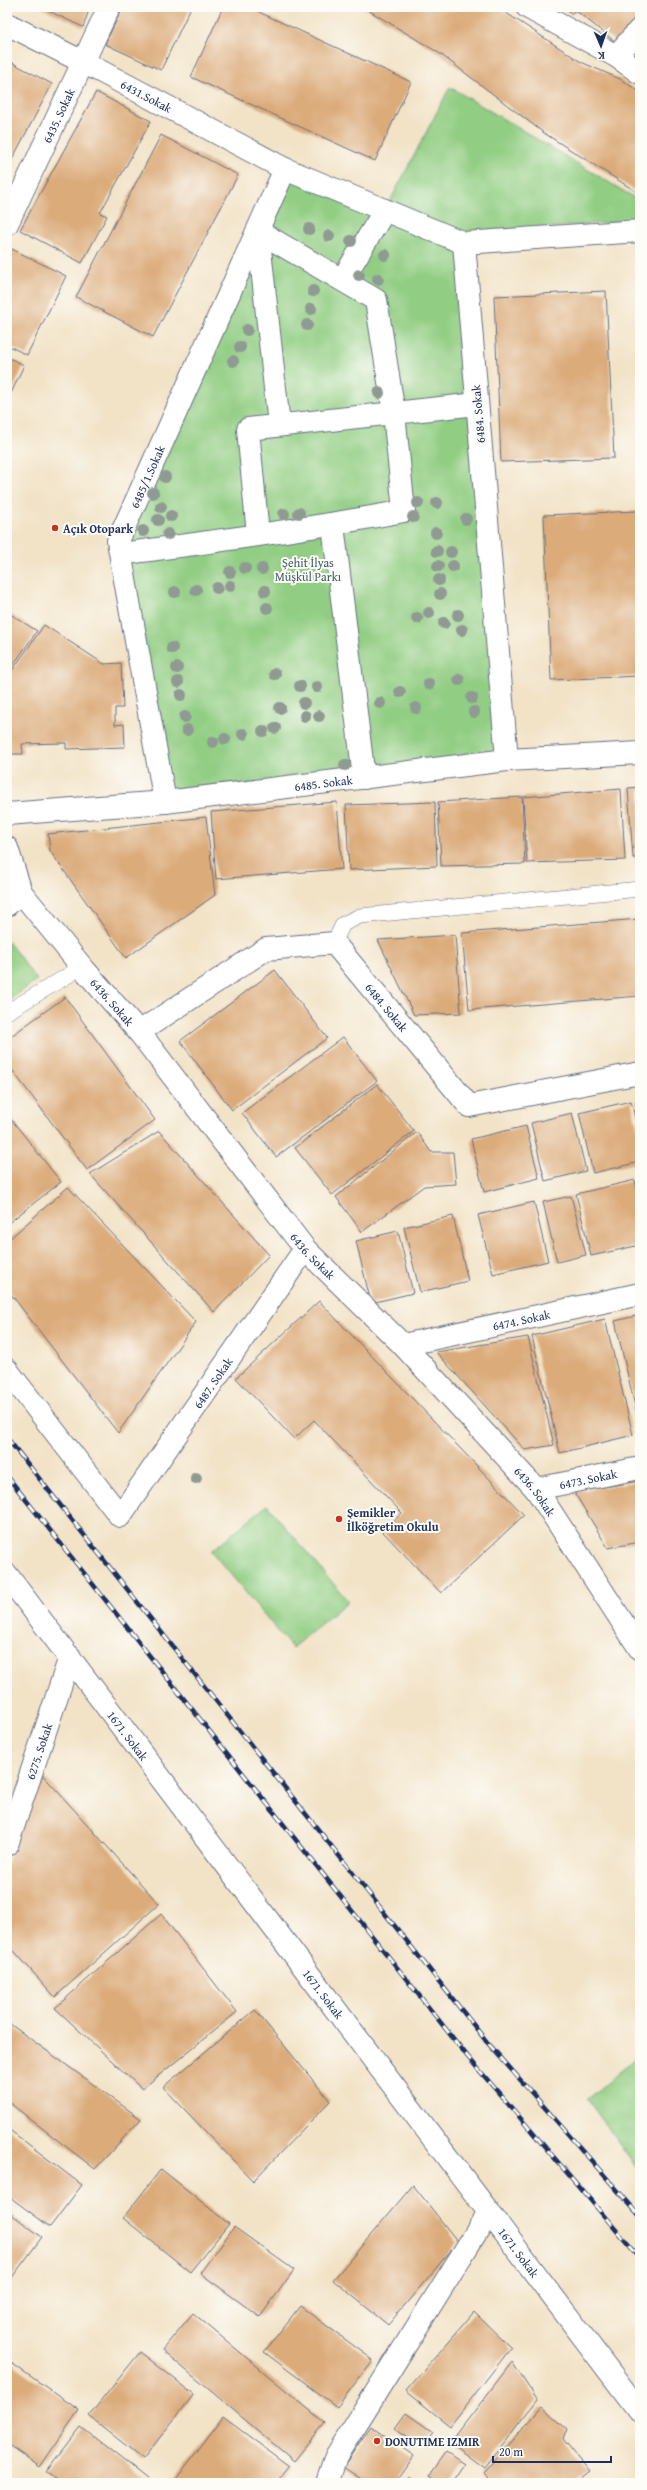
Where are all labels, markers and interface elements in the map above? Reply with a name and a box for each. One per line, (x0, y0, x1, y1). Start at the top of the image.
north arrow (581, 26, 621, 66)
text: K (598, 48, 605, 64)
street label: 6431.Sokak (118, 75, 176, 117)
street label: 6435. Sokak (38, 84, 79, 146)
street label: 6484. Sokak (467, 383, 489, 444)
street label: 6485/1.Sokak (125, 441, 169, 511)
place label: Açık Otopark (63, 520, 133, 537)
marker: Açık Otopark (50, 523, 60, 533)
park label: Şehit İlyas Müşkül Parkı (275, 554, 342, 585)
street label: 6485. Sokak (293, 770, 354, 795)
street label: 6436. Sokak (87, 974, 139, 1030)
street label: 6484. Sokak (362, 979, 413, 1036)
street label: 6436. Sokak (287, 1229, 340, 1284)
street label: 6474. Sokak (491, 1305, 553, 1334)
street label: 6487. Sokak (189, 1353, 237, 1411)
street label: 6436. Sokak (511, 1463, 560, 1520)
street label: 6473. Sokak (558, 1464, 619, 1493)
place label: Şemikler İlköğretim Okulu (347, 1504, 439, 1535)
marker: Şemikler İlköğretim Okulu (334, 1514, 344, 1524)
street label: 1671. Sokak (104, 1707, 153, 1765)
street label: 6275. Sokak (21, 1720, 56, 1782)
street label: 1671. Sokak (299, 1965, 349, 2023)
street label: 1671. Sokak (495, 2224, 544, 2281)
place label: DONUTIME IZMIR (385, 2433, 480, 2450)
marker: DONUTIME IZMIR (372, 2436, 382, 2446)
scale bar (493, 2438, 611, 2464)
text: 20 m (499, 2443, 523, 2460)

